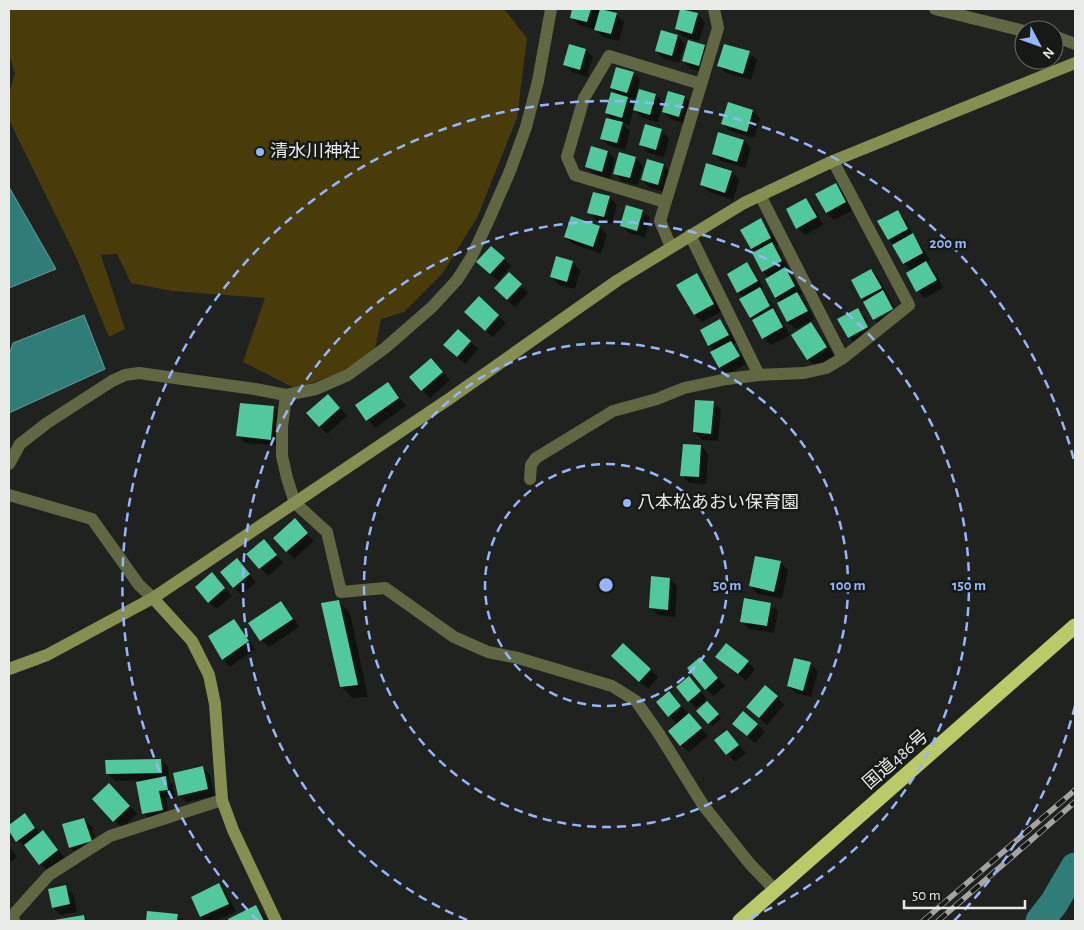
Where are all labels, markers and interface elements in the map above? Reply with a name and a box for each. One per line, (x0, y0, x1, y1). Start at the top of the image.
north arrow (1014, 20, 1064, 70)
text: N (1040, 45, 1057, 61)
place label: 清水川神社 (270, 142, 360, 161)
marker: 清水川神社 (254, 146, 266, 158)
text: 200 m (929, 236, 967, 251)
place label: 八本松あおい保育園 (637, 493, 799, 512)
marker: 八本松あおい保育園 (621, 497, 633, 509)
centre of rings (597, 576, 615, 594)
text: 50 m (713, 578, 741, 593)
text: 100 m (830, 578, 866, 593)
text: 150 m (952, 578, 986, 593)
street label: 国道486号 (859, 726, 932, 793)
scale bar (904, 878, 1025, 910)
text: 50 m (912, 888, 941, 903)

